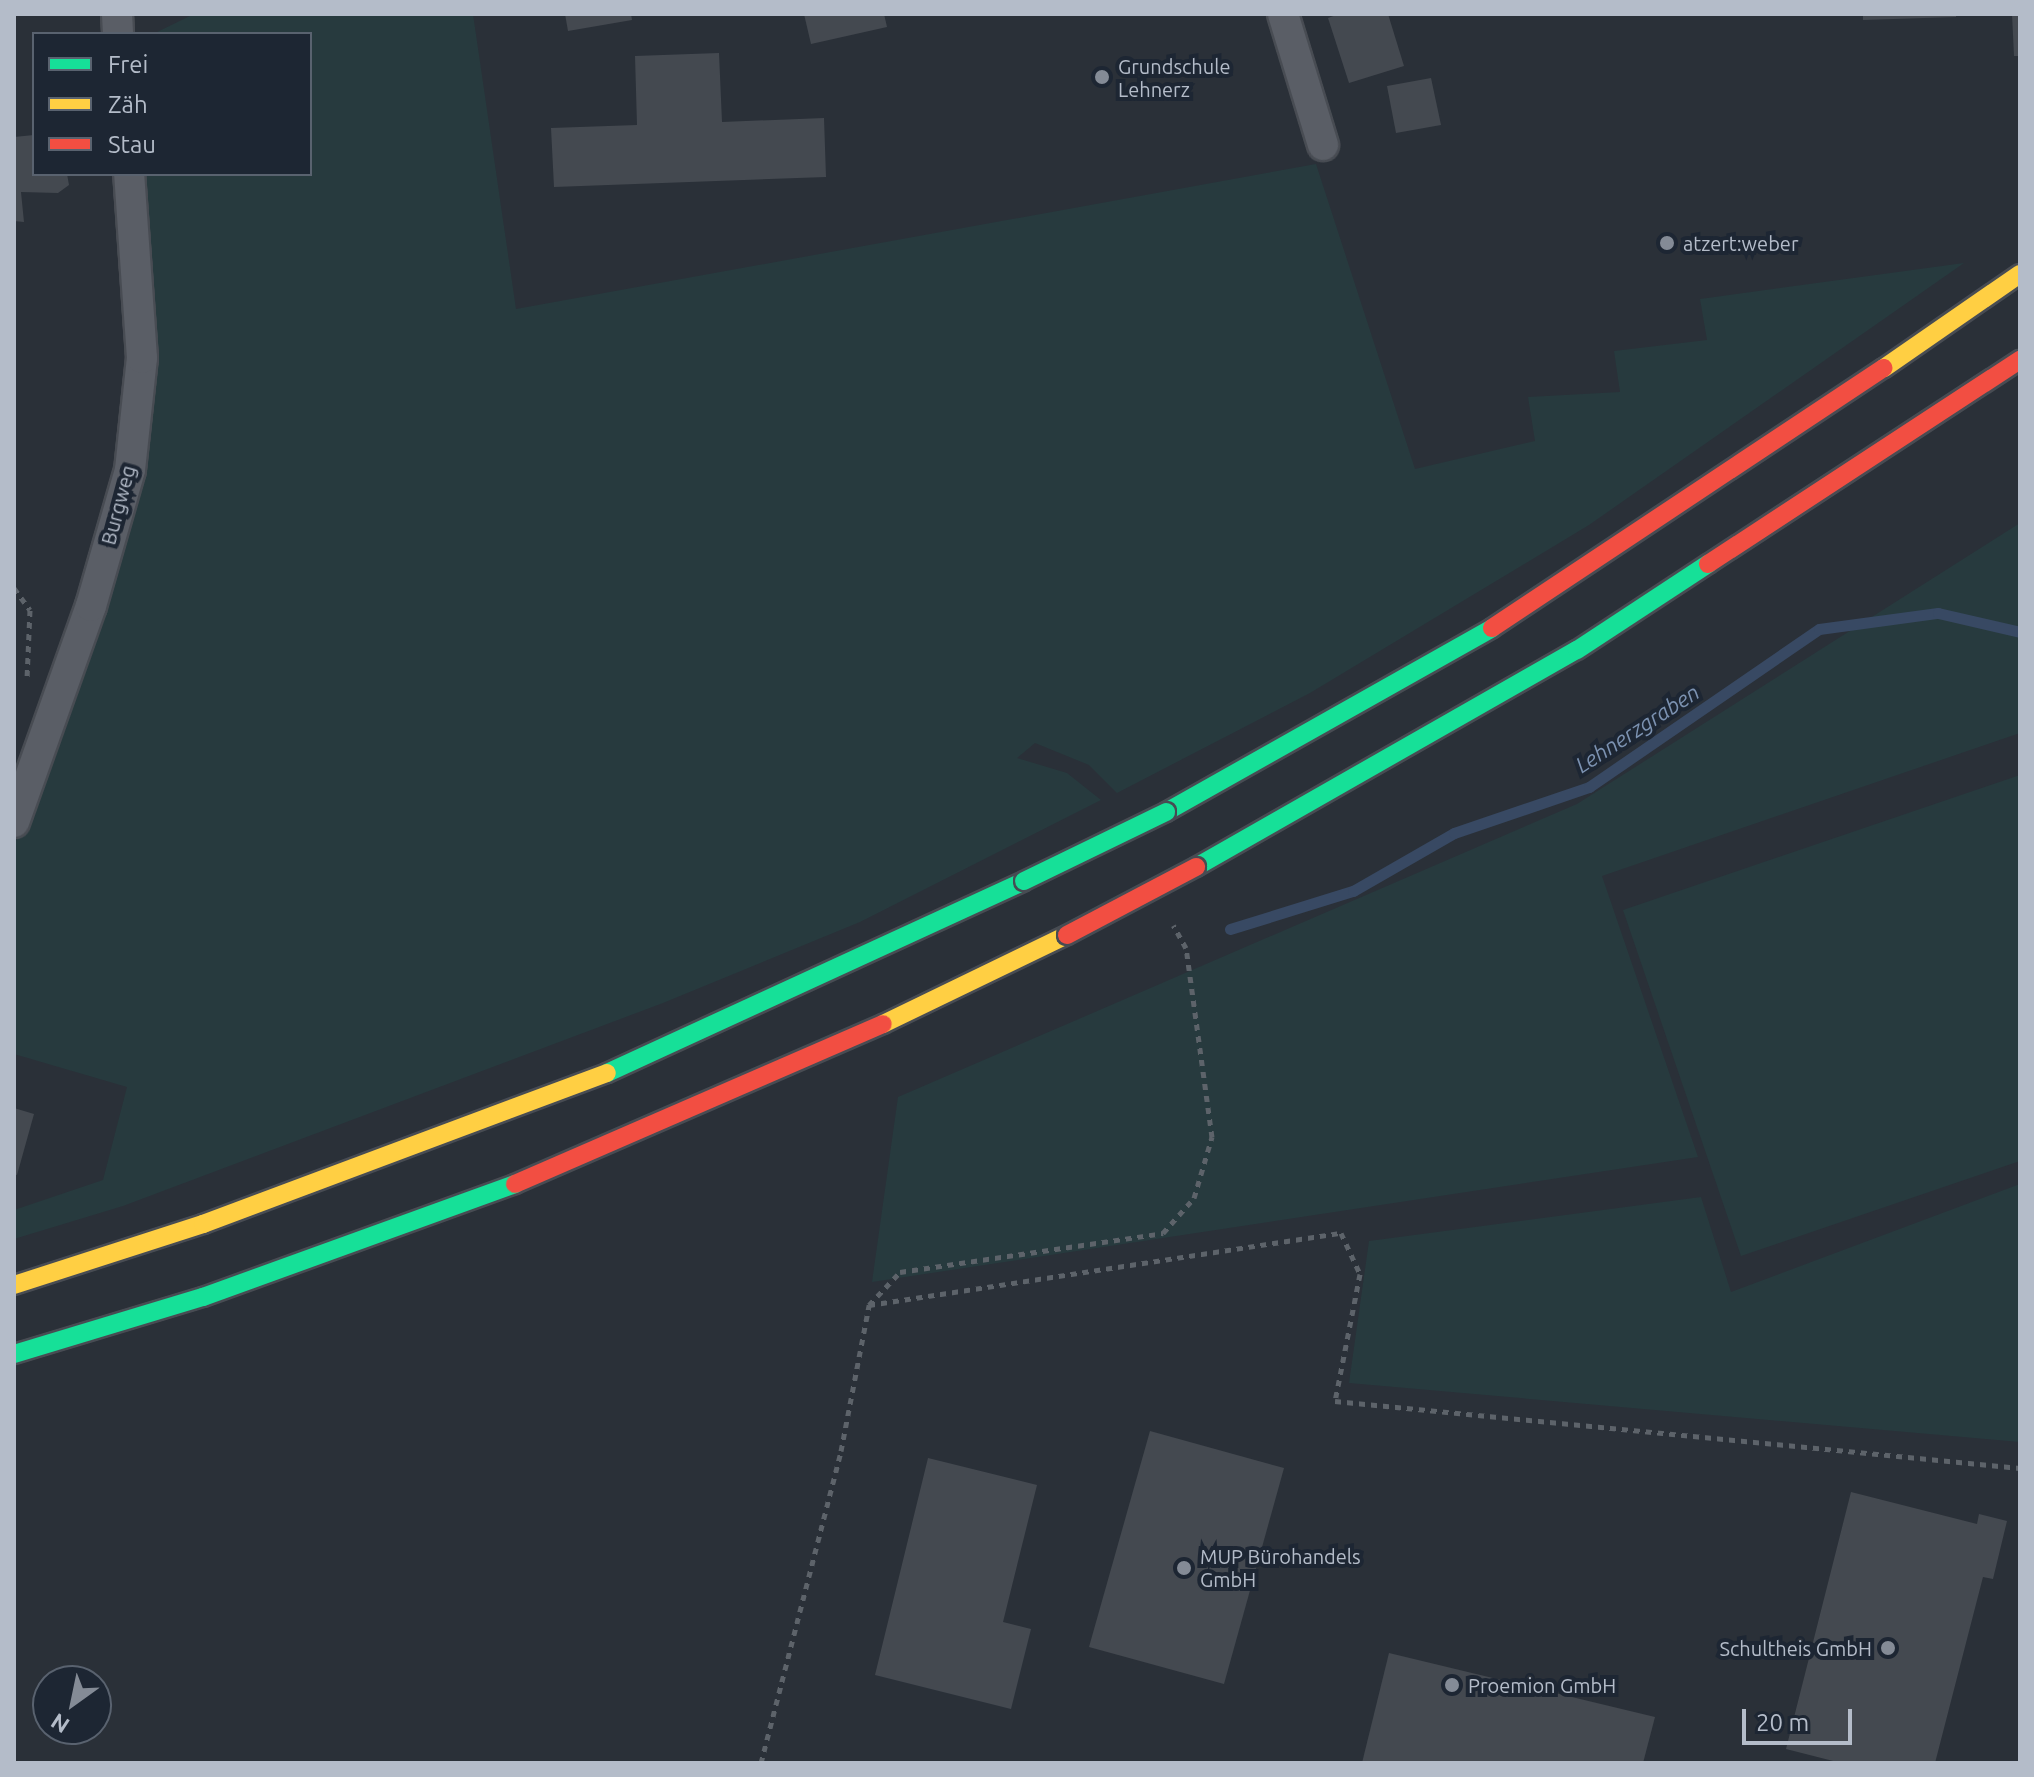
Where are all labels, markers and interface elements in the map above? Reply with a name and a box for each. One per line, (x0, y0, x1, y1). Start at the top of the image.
legend (32, 32, 312, 176)
text: Frei (108, 51, 148, 78)
place label: Grundschule Lehnerz (1118, 54, 1230, 101)
marker: Grundschule Lehnerz (1093, 68, 1111, 86)
text: Zäh (108, 91, 148, 118)
text: Stau (108, 131, 156, 158)
place label: atzert:weber (1683, 231, 1798, 255)
marker: atzert:weber (1658, 234, 1676, 252)
street label: Burgweg (96, 463, 140, 547)
water label: Lehnerzgraben (1570, 678, 1704, 778)
place label: MUP Bürohandels GmbH (1200, 1544, 1361, 1591)
marker: MUP Bürohandels GmbH (1175, 1559, 1193, 1577)
place label: Schultheis GmbH (1720, 1636, 1872, 1660)
marker: Schultheis GmbH (1879, 1639, 1897, 1657)
north arrow (32, 1665, 112, 1745)
place label: Proemion GmbH (1468, 1673, 1616, 1697)
marker: Proemion GmbH (1443, 1676, 1461, 1694)
scale bar (1746, 1693, 1856, 1743)
text: N (46, 1709, 73, 1739)
text: 20 m (1756, 1709, 1809, 1736)

